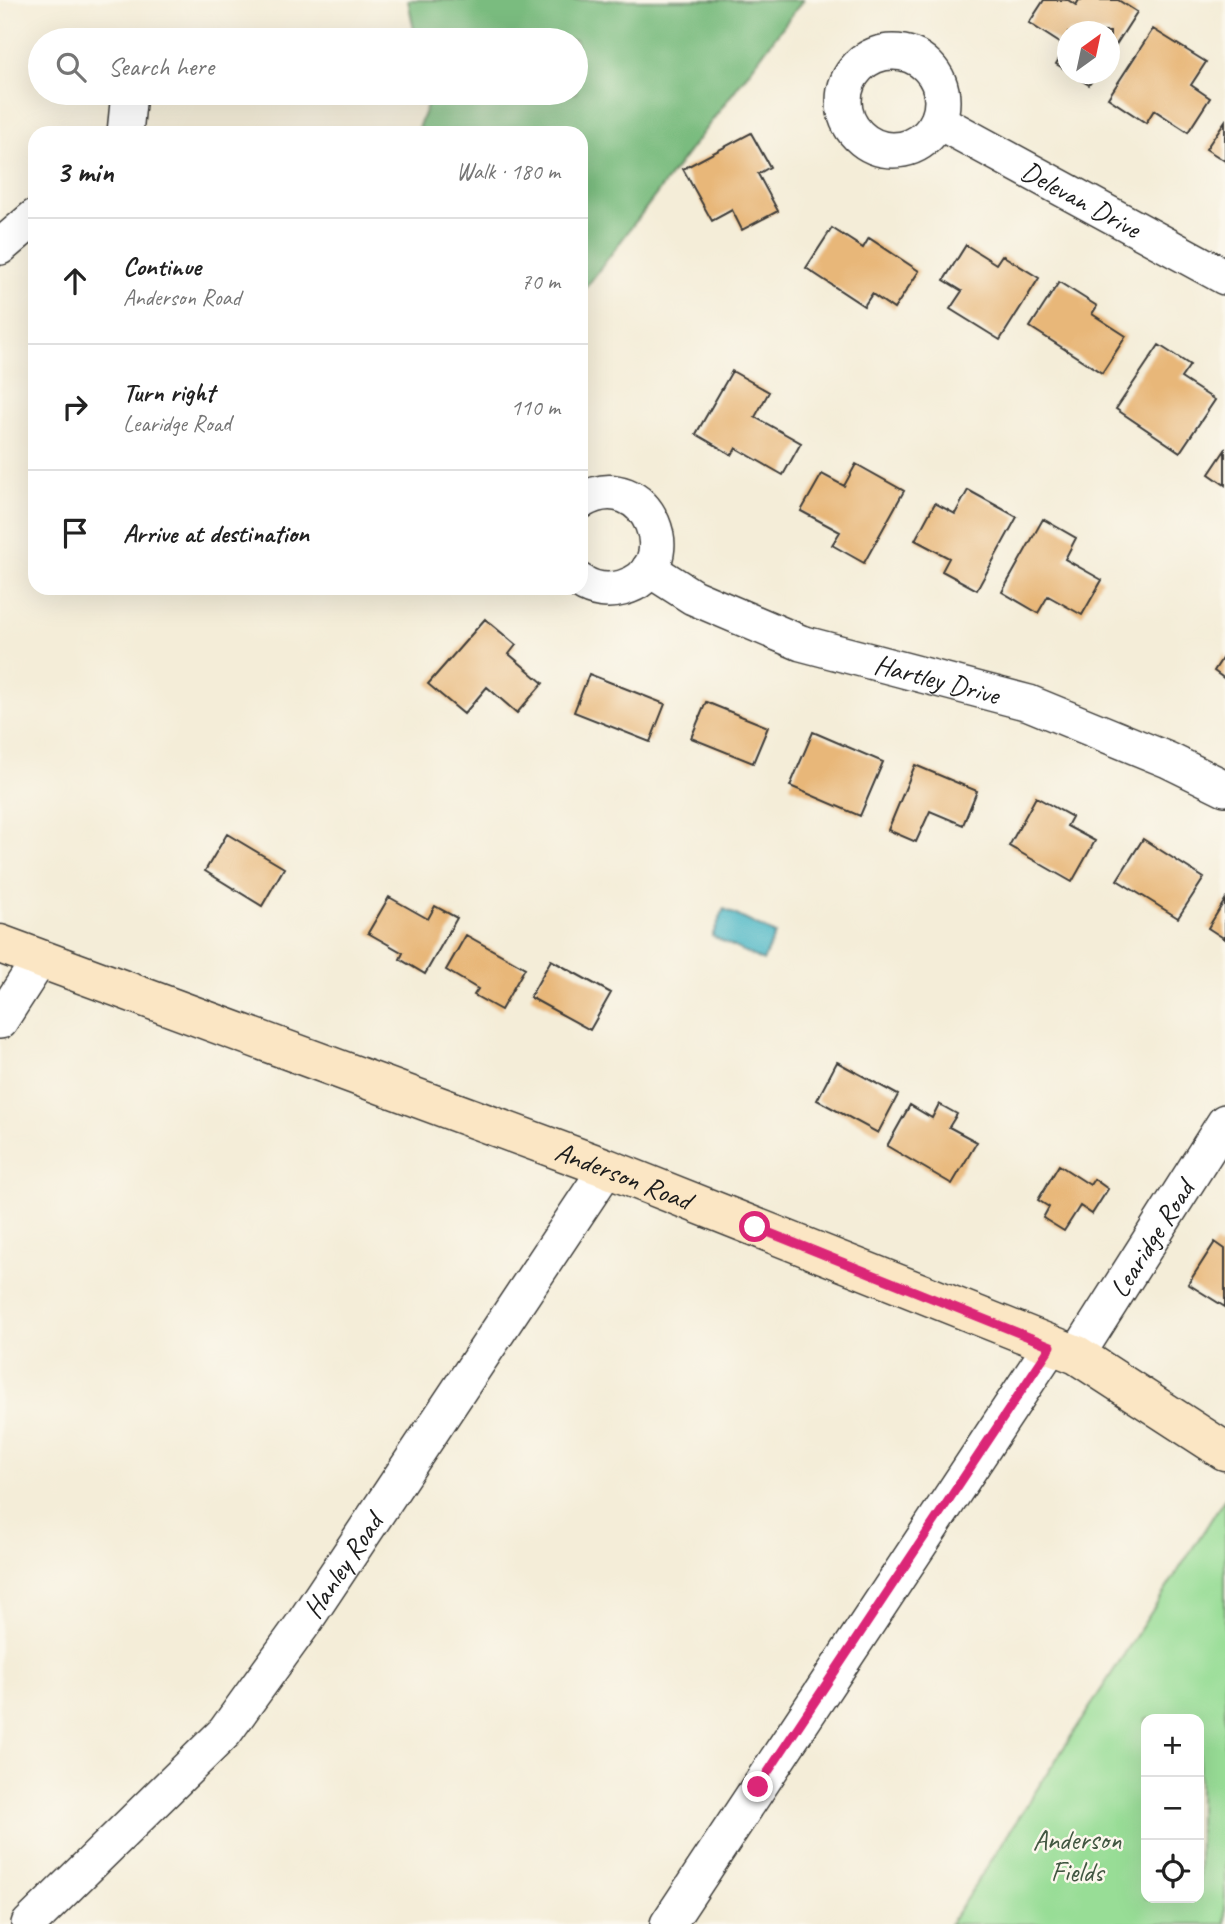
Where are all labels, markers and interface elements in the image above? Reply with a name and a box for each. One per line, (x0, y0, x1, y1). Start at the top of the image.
north arrow (1057, 21, 1120, 84)
search box (28, 28, 588, 105)
icon: search (52, 48, 90, 86)
text: Search here (108, 50, 214, 83)
text: 3 min (56, 153, 113, 191)
street label: Delevan Drive (1015, 153, 1148, 247)
text: Walk · 180 m (456, 157, 560, 186)
text: Continue (123, 250, 201, 283)
icon: ahead (56, 262, 94, 300)
text: 70 m (521, 267, 560, 296)
text: Anderson Road (123, 283, 241, 312)
text: Turn right (123, 376, 214, 409)
icon: right (56, 388, 94, 426)
text: 110 m (511, 393, 560, 422)
text: Learidge Road (123, 409, 231, 438)
icon: arrive (56, 514, 94, 552)
text: Arrive at destination (123, 517, 309, 550)
street label: Hartley Drive (871, 646, 1005, 713)
street label: Anderson Road (550, 1133, 700, 1219)
street label: Learidge Road (1101, 1170, 1204, 1304)
route start (739, 1211, 770, 1242)
street label: Hanley Road (295, 1503, 392, 1625)
map controls (1141, 1714, 1204, 1903)
button: + (1141, 1714, 1204, 1777)
route end (742, 1771, 773, 1802)
button: − (1141, 1777, 1204, 1840)
park label: Anderson Fields (1033, 1822, 1122, 1889)
button: locate (1141, 1840, 1204, 1903)

